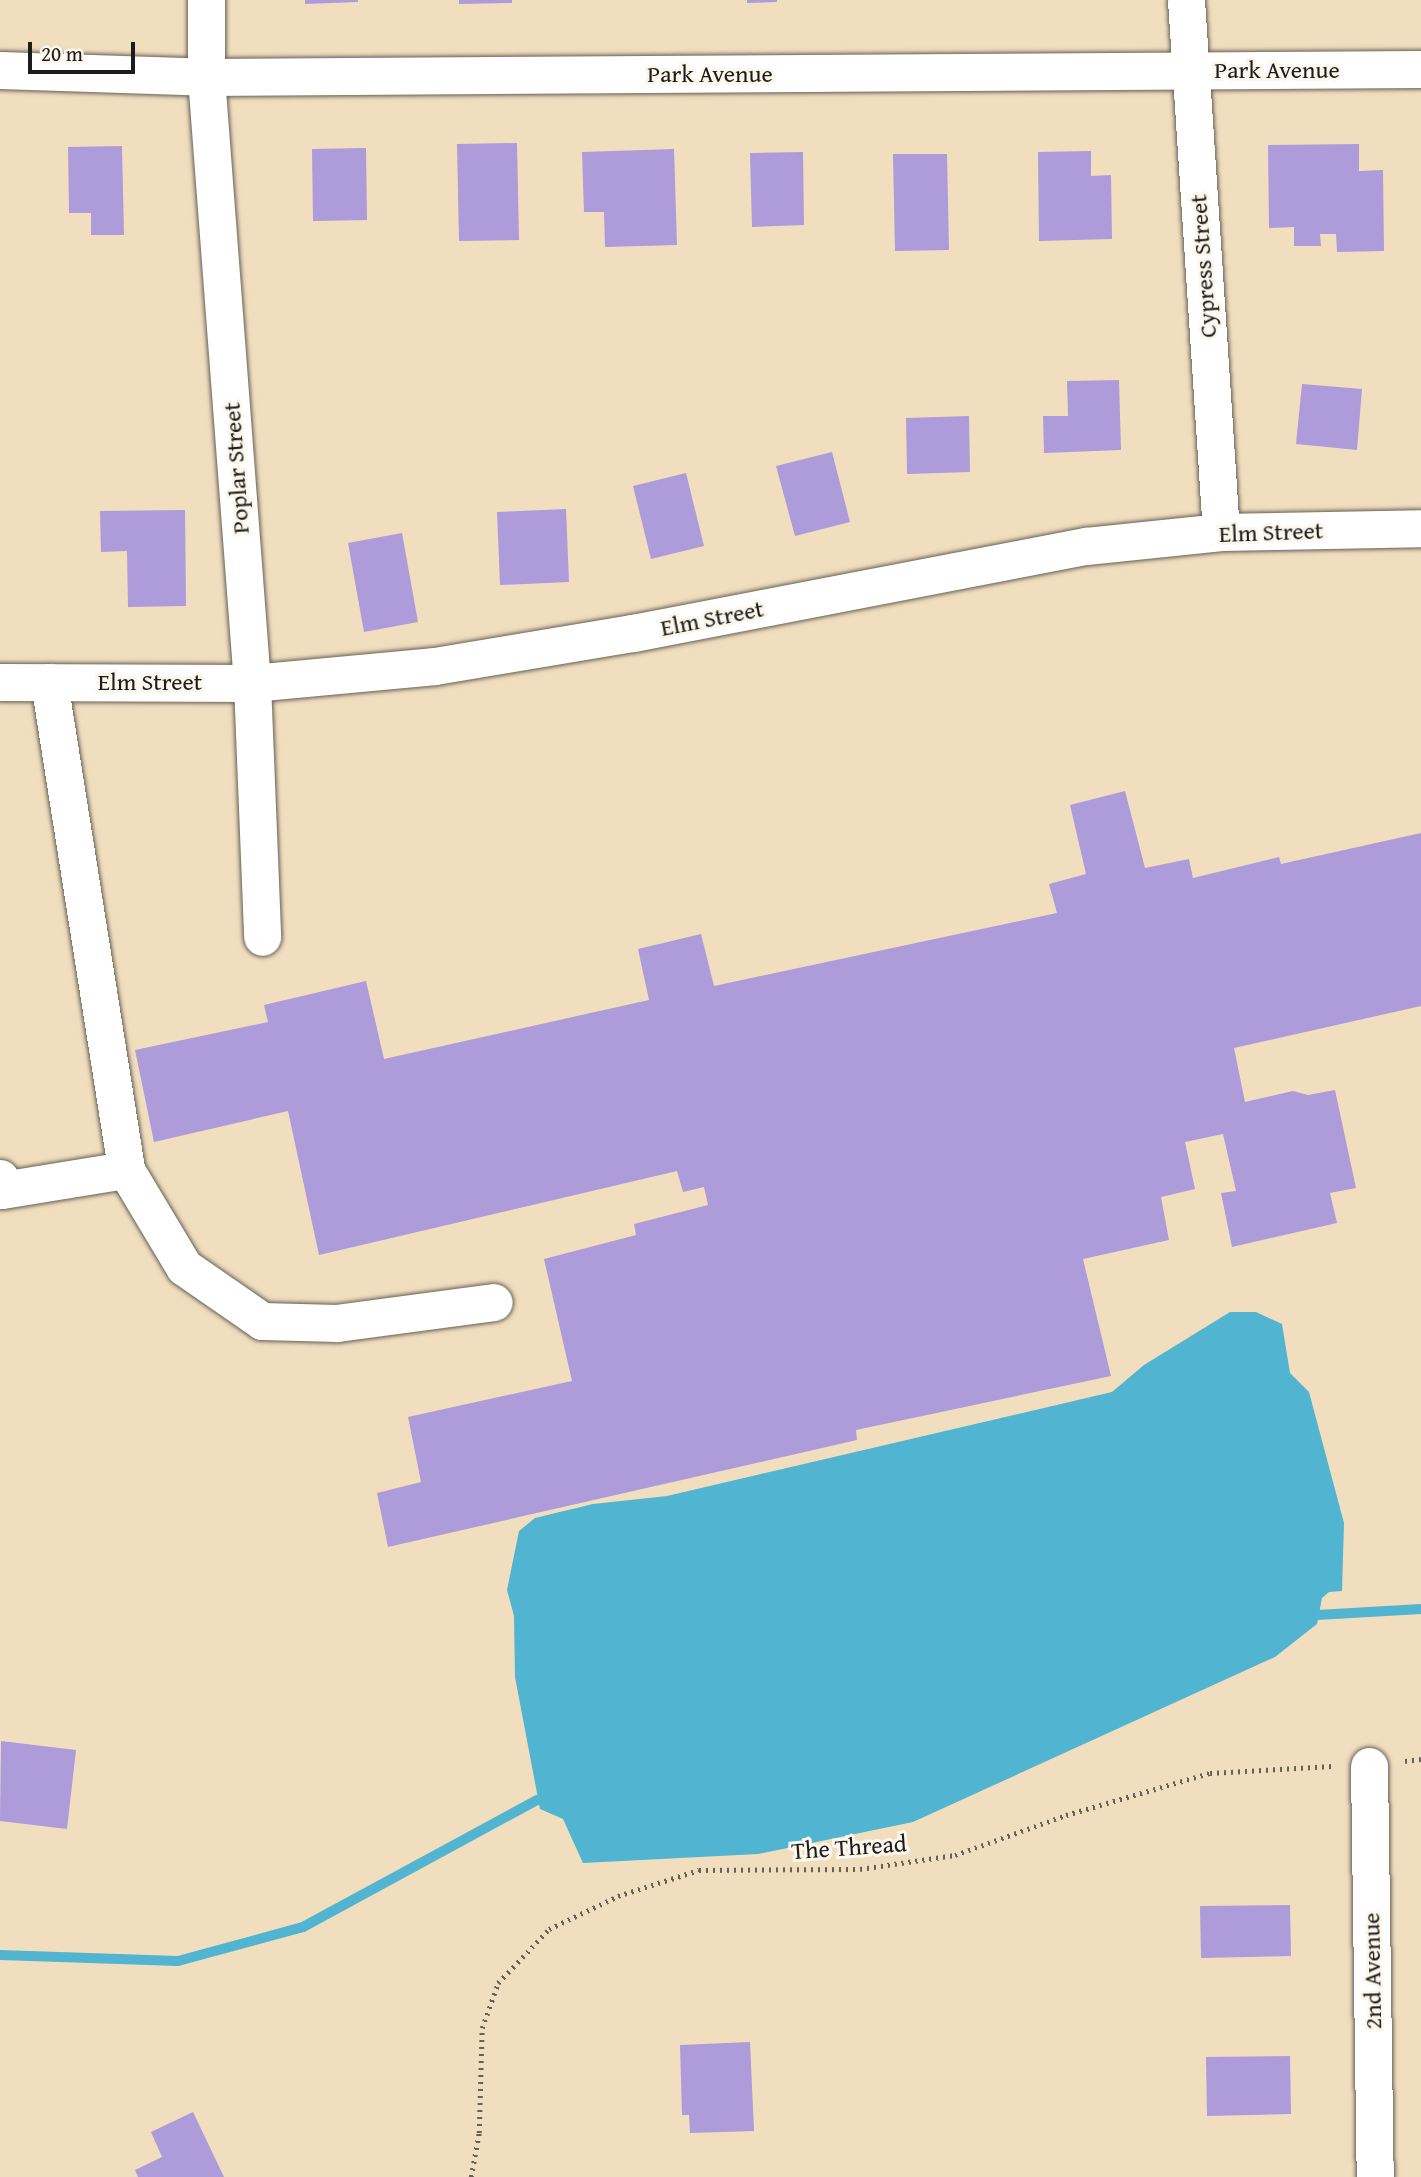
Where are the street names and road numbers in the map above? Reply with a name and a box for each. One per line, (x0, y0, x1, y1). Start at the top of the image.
street label: Park Avenue (1214, 56, 1340, 84)
street label: Park Avenue (647, 60, 773, 88)
street label: Cypress Street (1184, 193, 1222, 339)
street label: Poplar Street (217, 401, 255, 535)
street label: Elm Street (1218, 516, 1324, 548)
street label: Elm Street (658, 594, 766, 642)
street label: Elm Street (98, 668, 202, 696)
street label: The Thread (790, 1829, 908, 1865)
street label: 2nd Avenue (1357, 1912, 1387, 2030)

